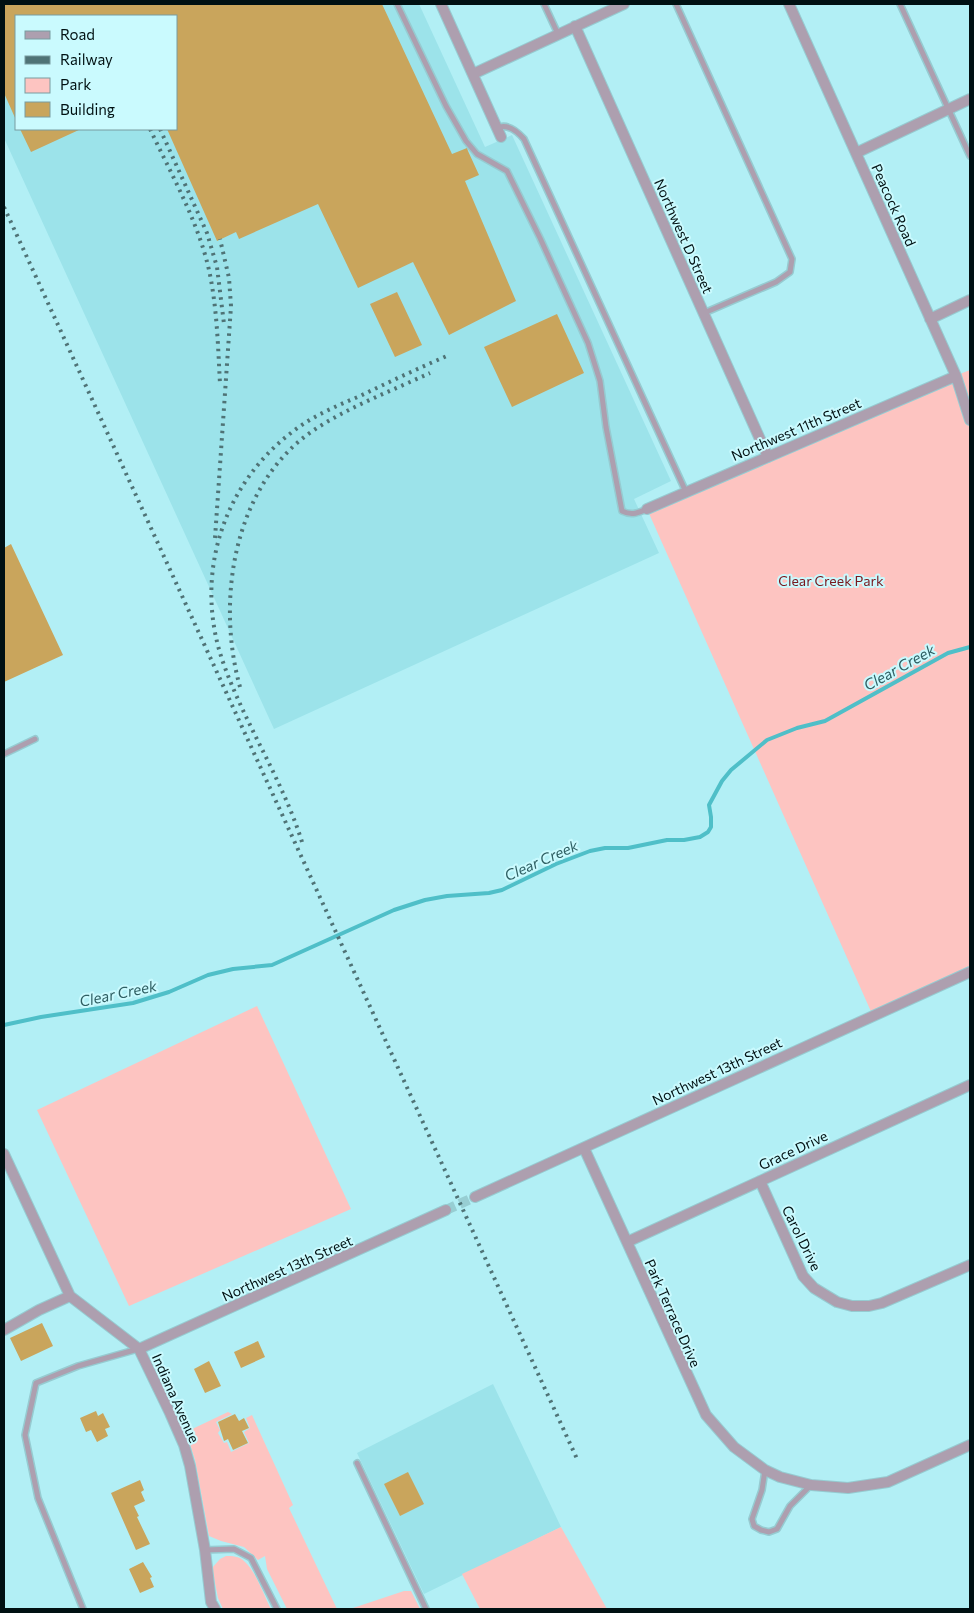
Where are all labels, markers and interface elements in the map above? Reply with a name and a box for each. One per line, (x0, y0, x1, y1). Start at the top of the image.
legend (15, 15, 178, 130)
text: Road (60, 25, 95, 43)
text: Railway (60, 50, 113, 68)
text: Park (60, 75, 91, 93)
text: Building (60, 100, 115, 118)
street label: Peacock Road (868, 161, 920, 249)
street label: Northwest D Street (651, 176, 717, 296)
street label: Northwest 11th Street (729, 394, 864, 464)
park label: Clear Creek Park (778, 572, 884, 589)
water label: Clear Creek (860, 640, 939, 694)
water label: Clear Creek (501, 835, 581, 884)
water label: Clear Creek (78, 976, 159, 1010)
street label: Northwest 13th Street (649, 1033, 785, 1109)
street label: Grace Drive (756, 1127, 830, 1173)
street label: Carol Drive (779, 1203, 825, 1273)
street label: Northwest 13th Street (219, 1231, 355, 1304)
street label: Park Terrace Drive (642, 1256, 704, 1370)
street label: Indiana Avenue (149, 1351, 203, 1445)

